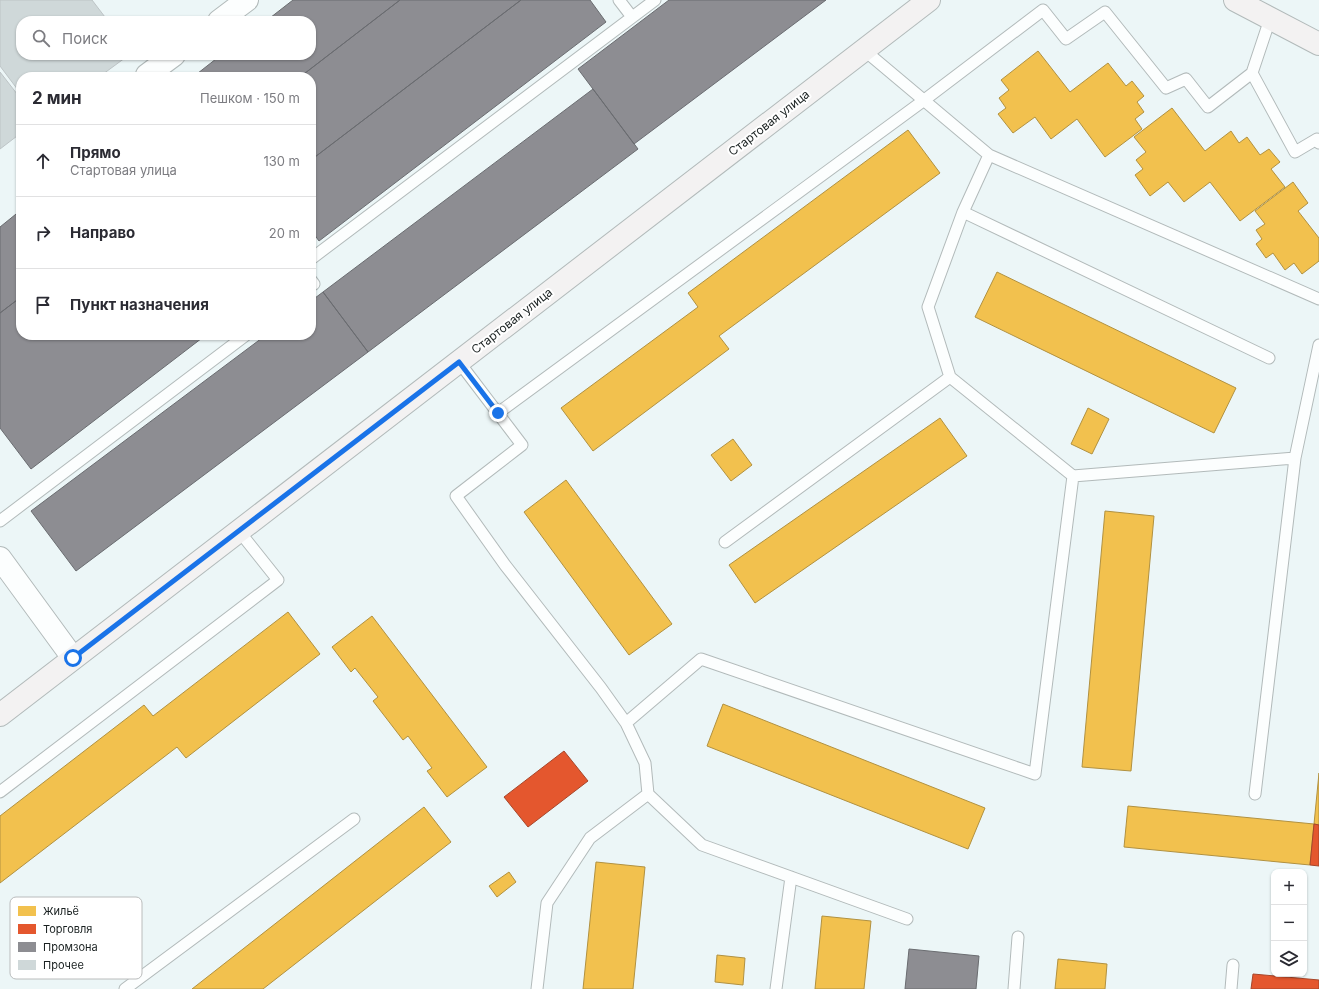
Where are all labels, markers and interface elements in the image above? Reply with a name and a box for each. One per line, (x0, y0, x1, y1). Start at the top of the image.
search box (16, 16, 316, 60)
icon: search (30, 27, 52, 49)
text: Поиск (62, 29, 108, 48)
street label: Стартовая улица (725, 86, 812, 159)
text: 2 мин (32, 88, 82, 108)
text: Пешком · 150 m (200, 90, 300, 106)
text: Прямо (70, 143, 121, 162)
icon: ahead (32, 150, 54, 172)
text: 130 m (263, 153, 300, 169)
text: Стартовая улица (70, 162, 177, 178)
icon: right (32, 222, 54, 244)
text: Направо (70, 223, 135, 242)
text: 20 m (269, 225, 300, 241)
street label: Стартовая улица (468, 284, 555, 357)
icon: arrive (32, 294, 54, 316)
text: Пункт назначения (70, 295, 209, 314)
route end (489, 404, 507, 422)
route start (64, 649, 82, 667)
map controls (1271, 869, 1307, 977)
button: + (1271, 869, 1307, 905)
legend (10, 897, 142, 979)
text: Жильё (43, 904, 79, 918)
button: − (1271, 905, 1307, 941)
text: Торговля (43, 922, 92, 936)
text: Промзона (43, 940, 98, 954)
button: layers (1271, 941, 1307, 977)
text: Прочее (43, 958, 84, 972)

